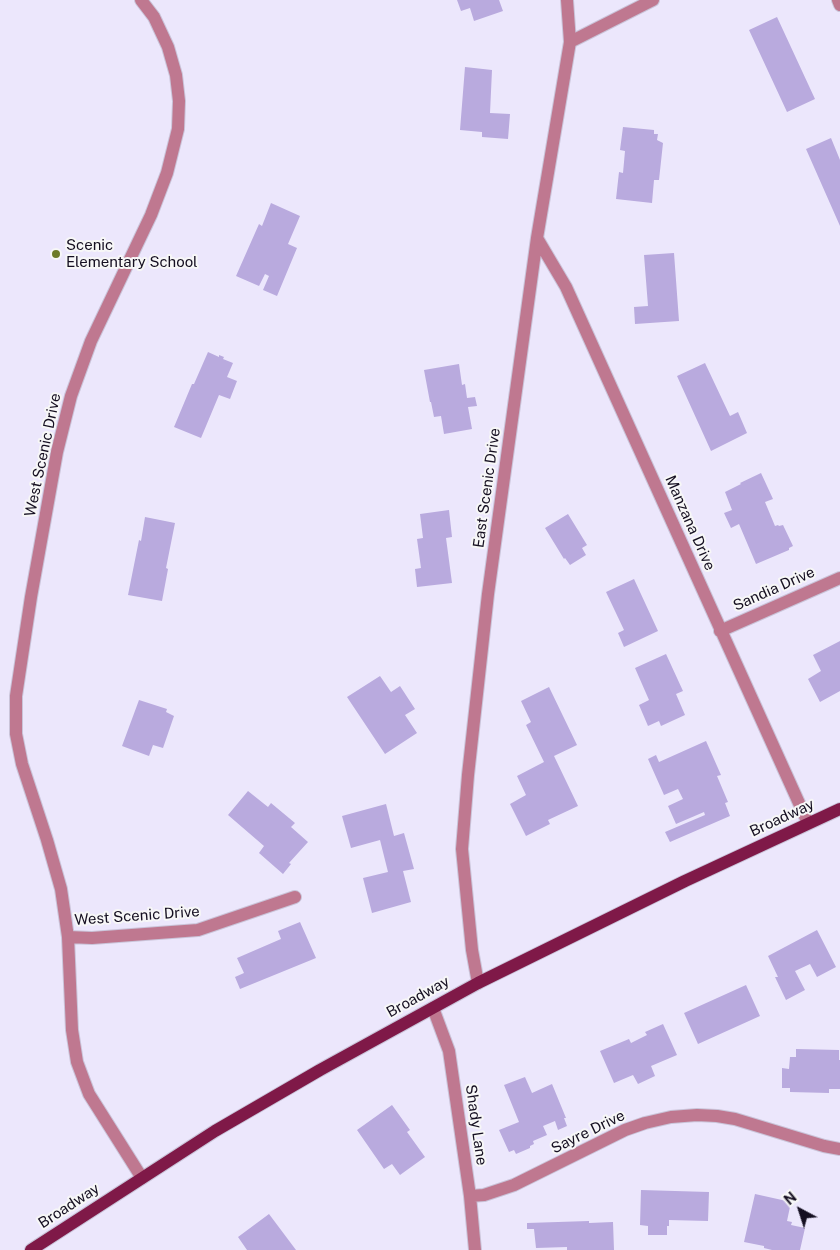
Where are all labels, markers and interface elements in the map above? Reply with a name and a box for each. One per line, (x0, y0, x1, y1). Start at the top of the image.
place label: Scenic Elementary School (66, 236, 198, 271)
marker: Scenic Elementary School (50, 248, 62, 260)
street label: West Scenic Drive (21, 392, 65, 518)
street label: East Scenic Drive (470, 427, 504, 549)
street label: Manzana Drive (661, 473, 719, 573)
street label: Sandia Drive (730, 563, 818, 615)
street label: Broadway (747, 795, 817, 841)
street label: West Scenic Drive (74, 903, 200, 929)
street label: Broadway (383, 972, 453, 1022)
street label: Shady Lane (461, 1083, 491, 1167)
street label: Sayre Drive (548, 1106, 628, 1158)
street label: Broadway (35, 1180, 103, 1232)
north arrow (775, 1185, 825, 1235)
text: N (781, 1189, 800, 1208)

